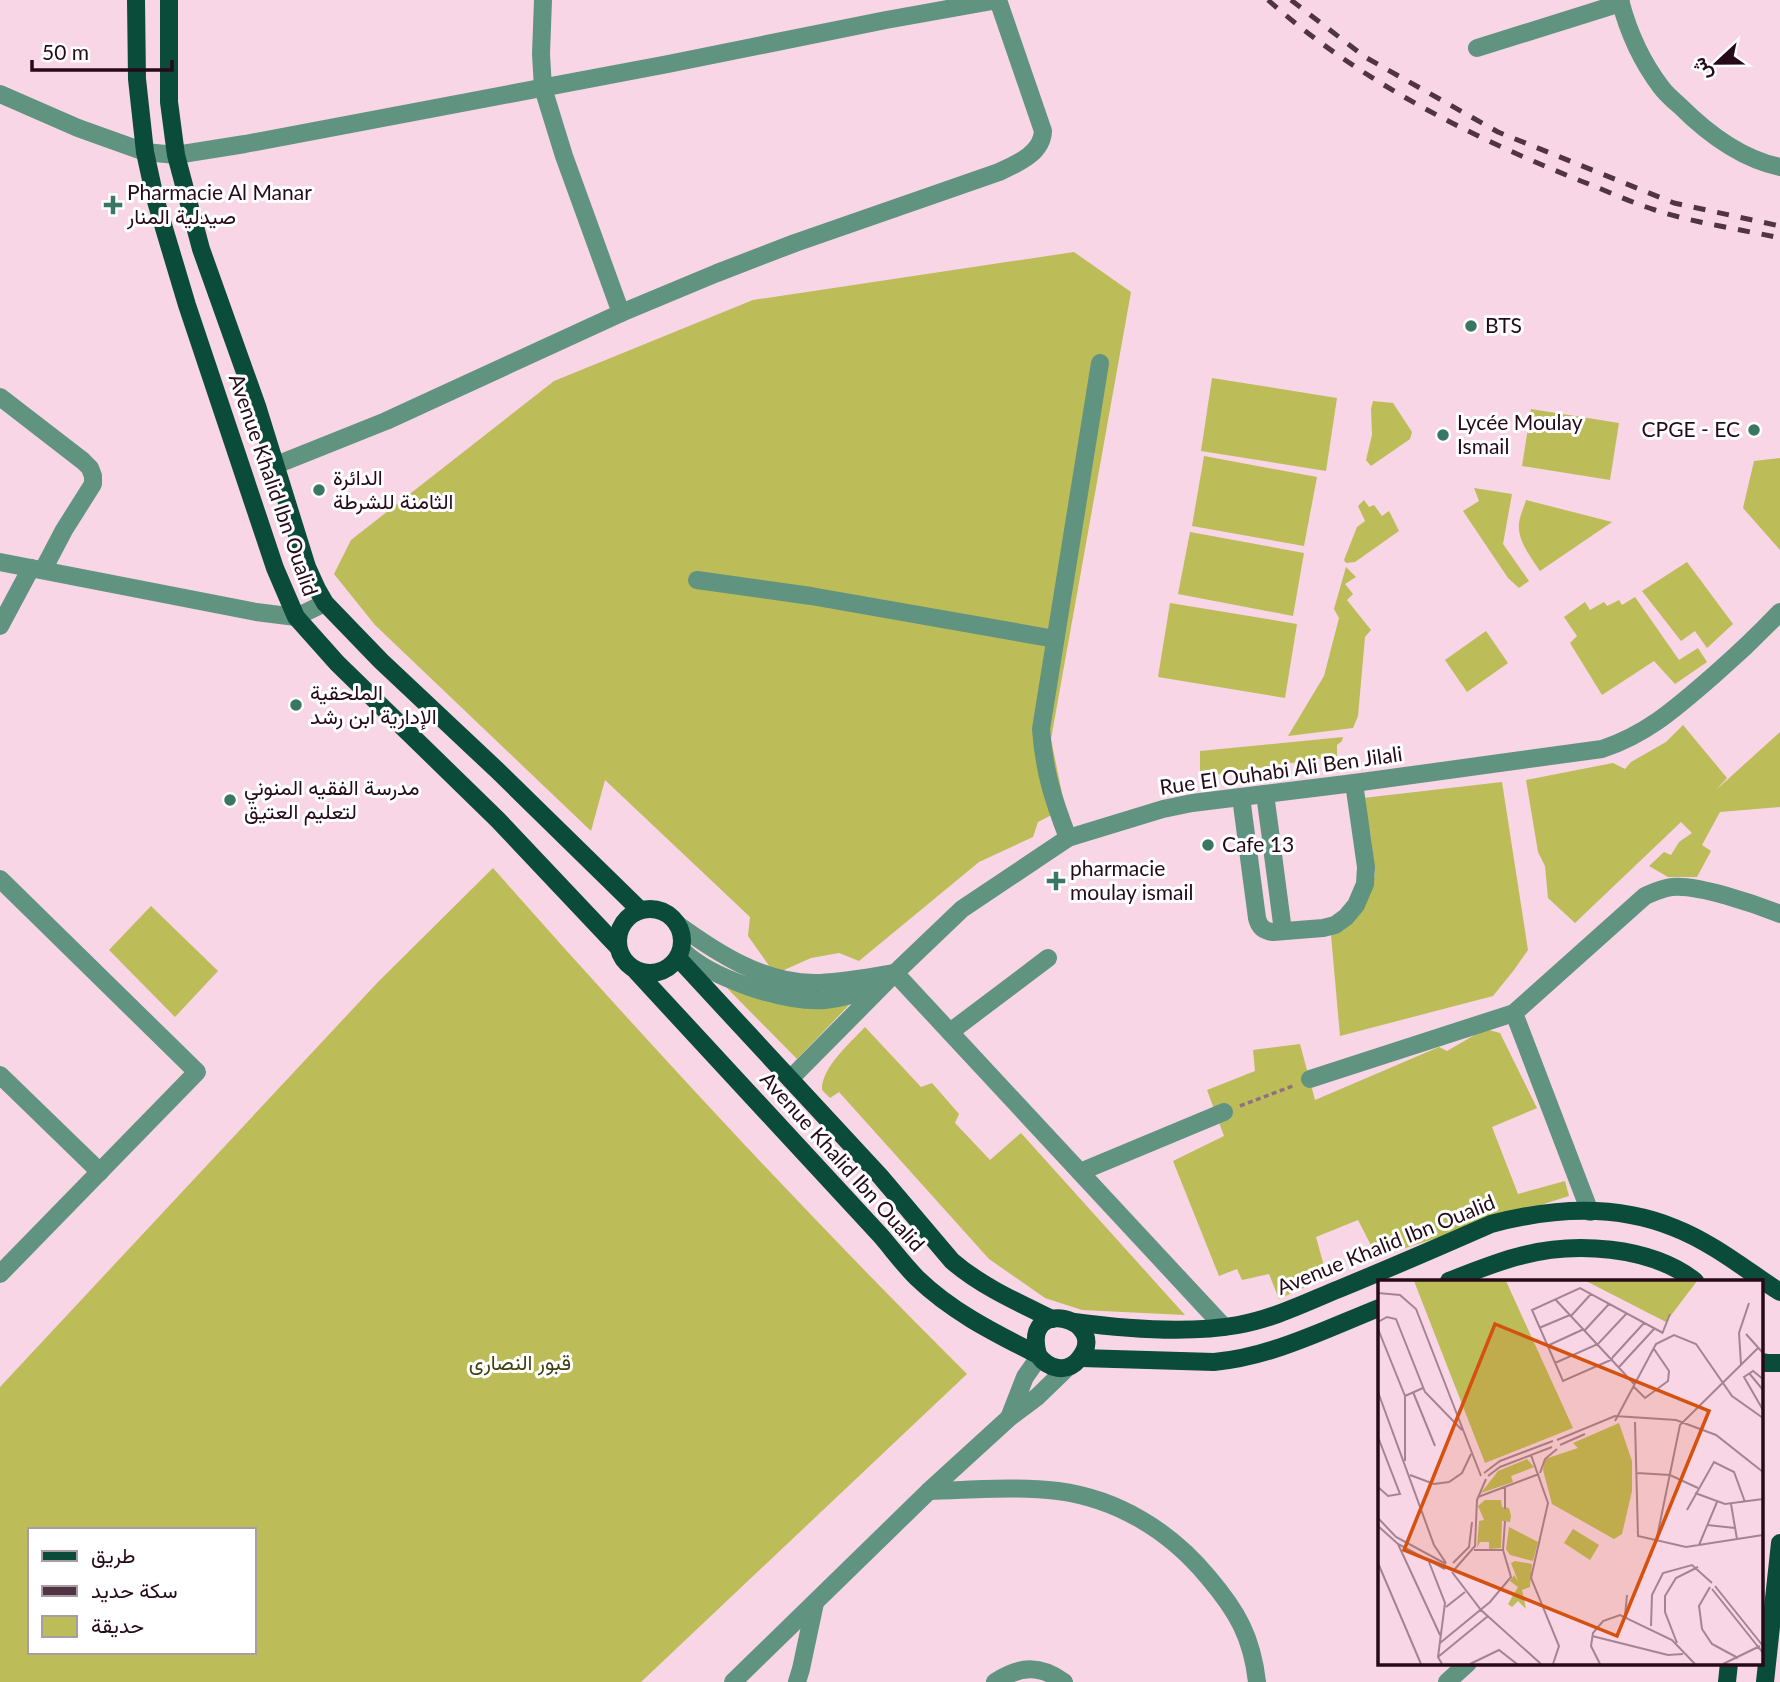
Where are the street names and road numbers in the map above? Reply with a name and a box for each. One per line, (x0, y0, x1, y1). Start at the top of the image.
street label: Avenue Khalid Ibn Oualid (225, 370, 324, 599)
street label: Rue El Ouhabi Ali Ben Jilali (1158, 740, 1404, 799)
street label: Avenue Khalid Ibn Oualid (756, 1066, 930, 1256)
street label: Avenue Khalid Ibn Oualid (1273, 1188, 1498, 1299)

